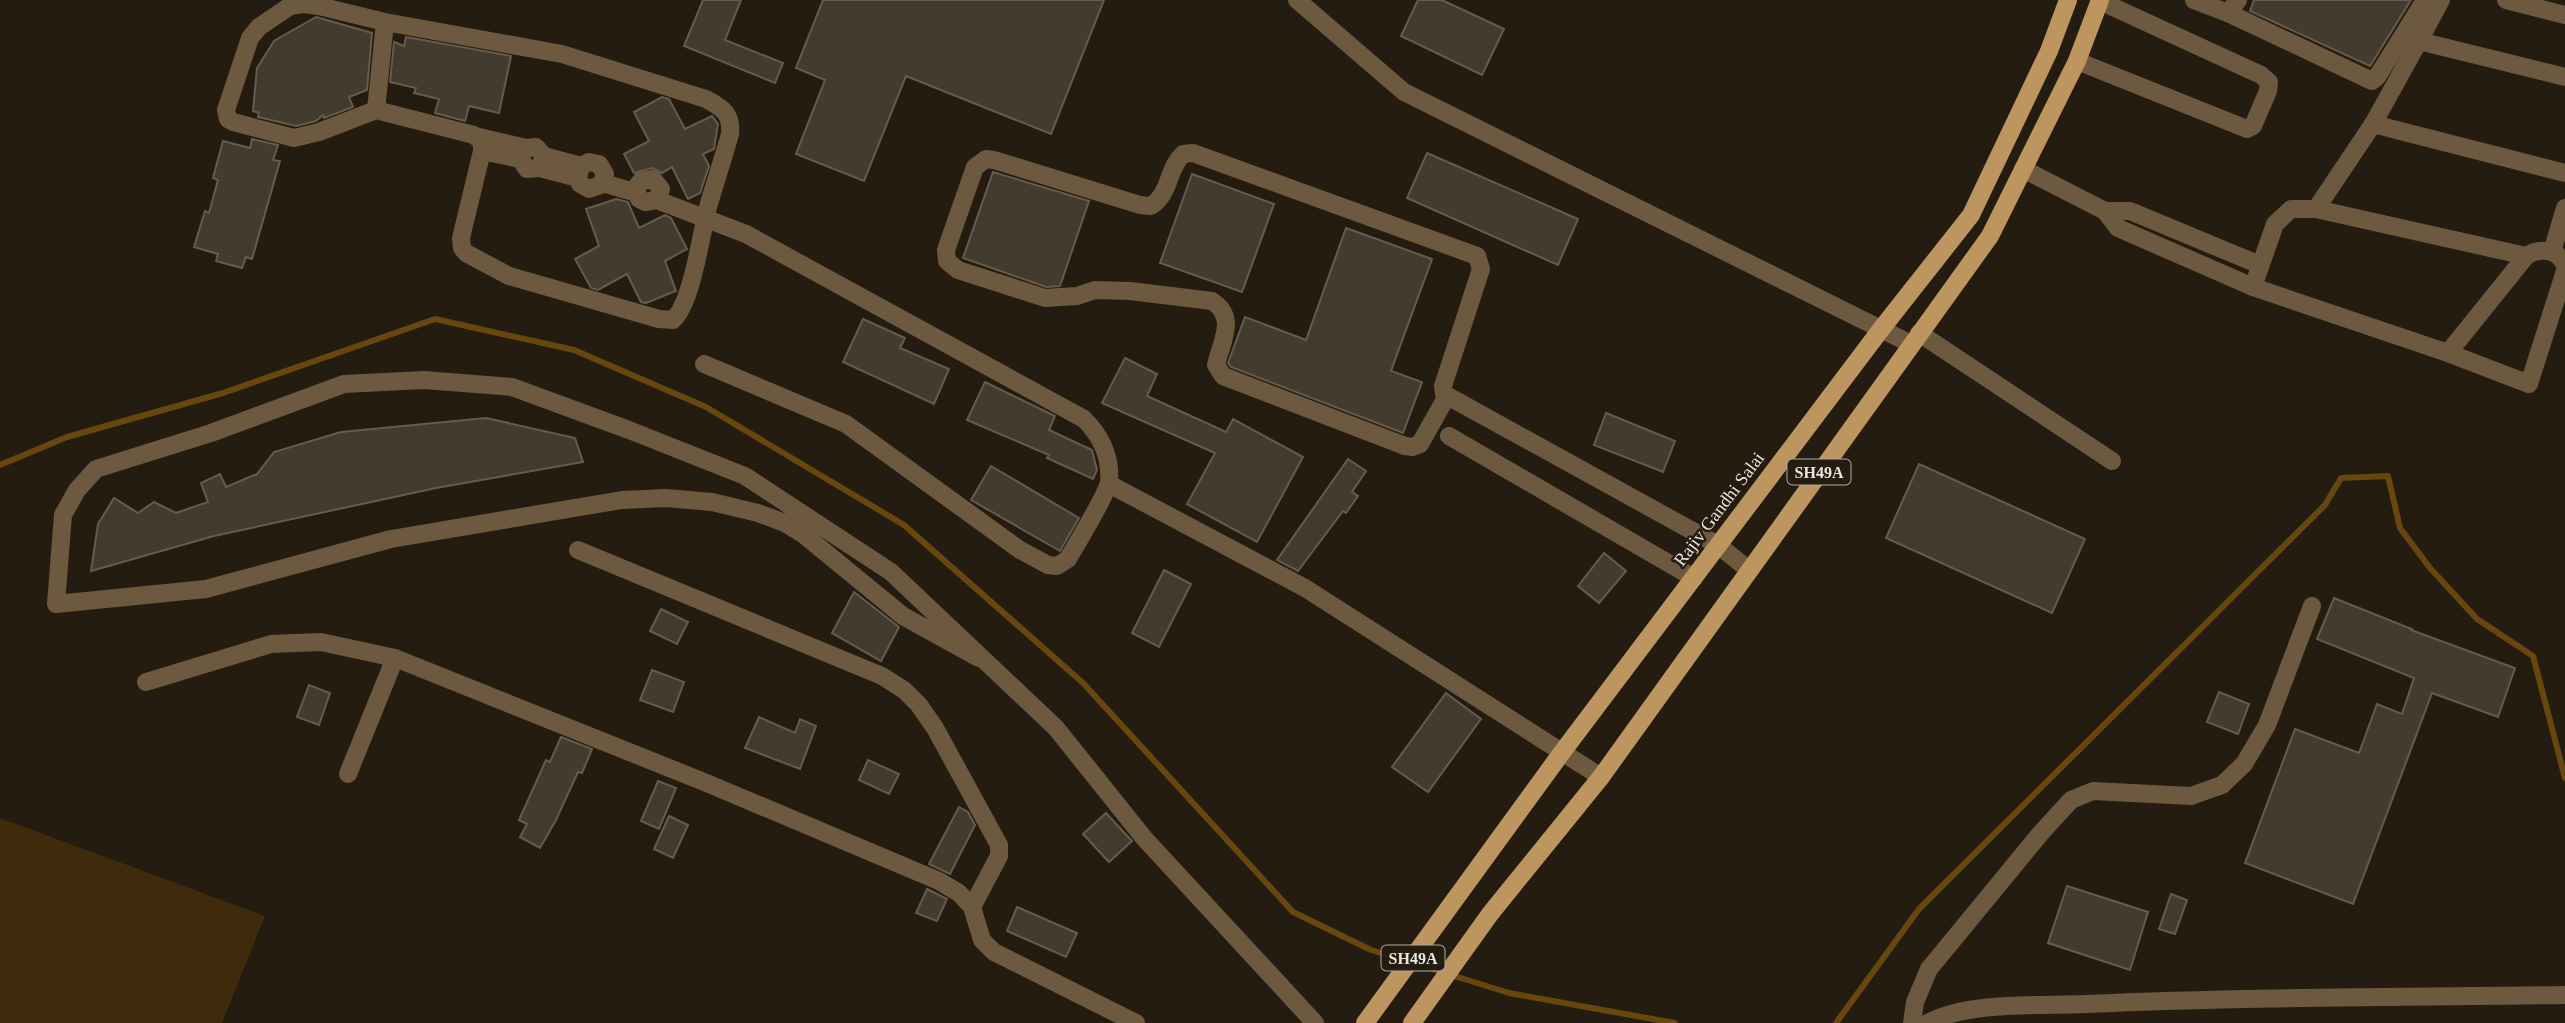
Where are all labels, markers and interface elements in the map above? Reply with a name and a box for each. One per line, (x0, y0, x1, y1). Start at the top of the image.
street label: Rajiv Gandhi Salai (1670, 448, 1768, 570)
road number: SH49A (1787, 460, 1850, 485)
road number: SH49A (1382, 946, 1444, 970)

